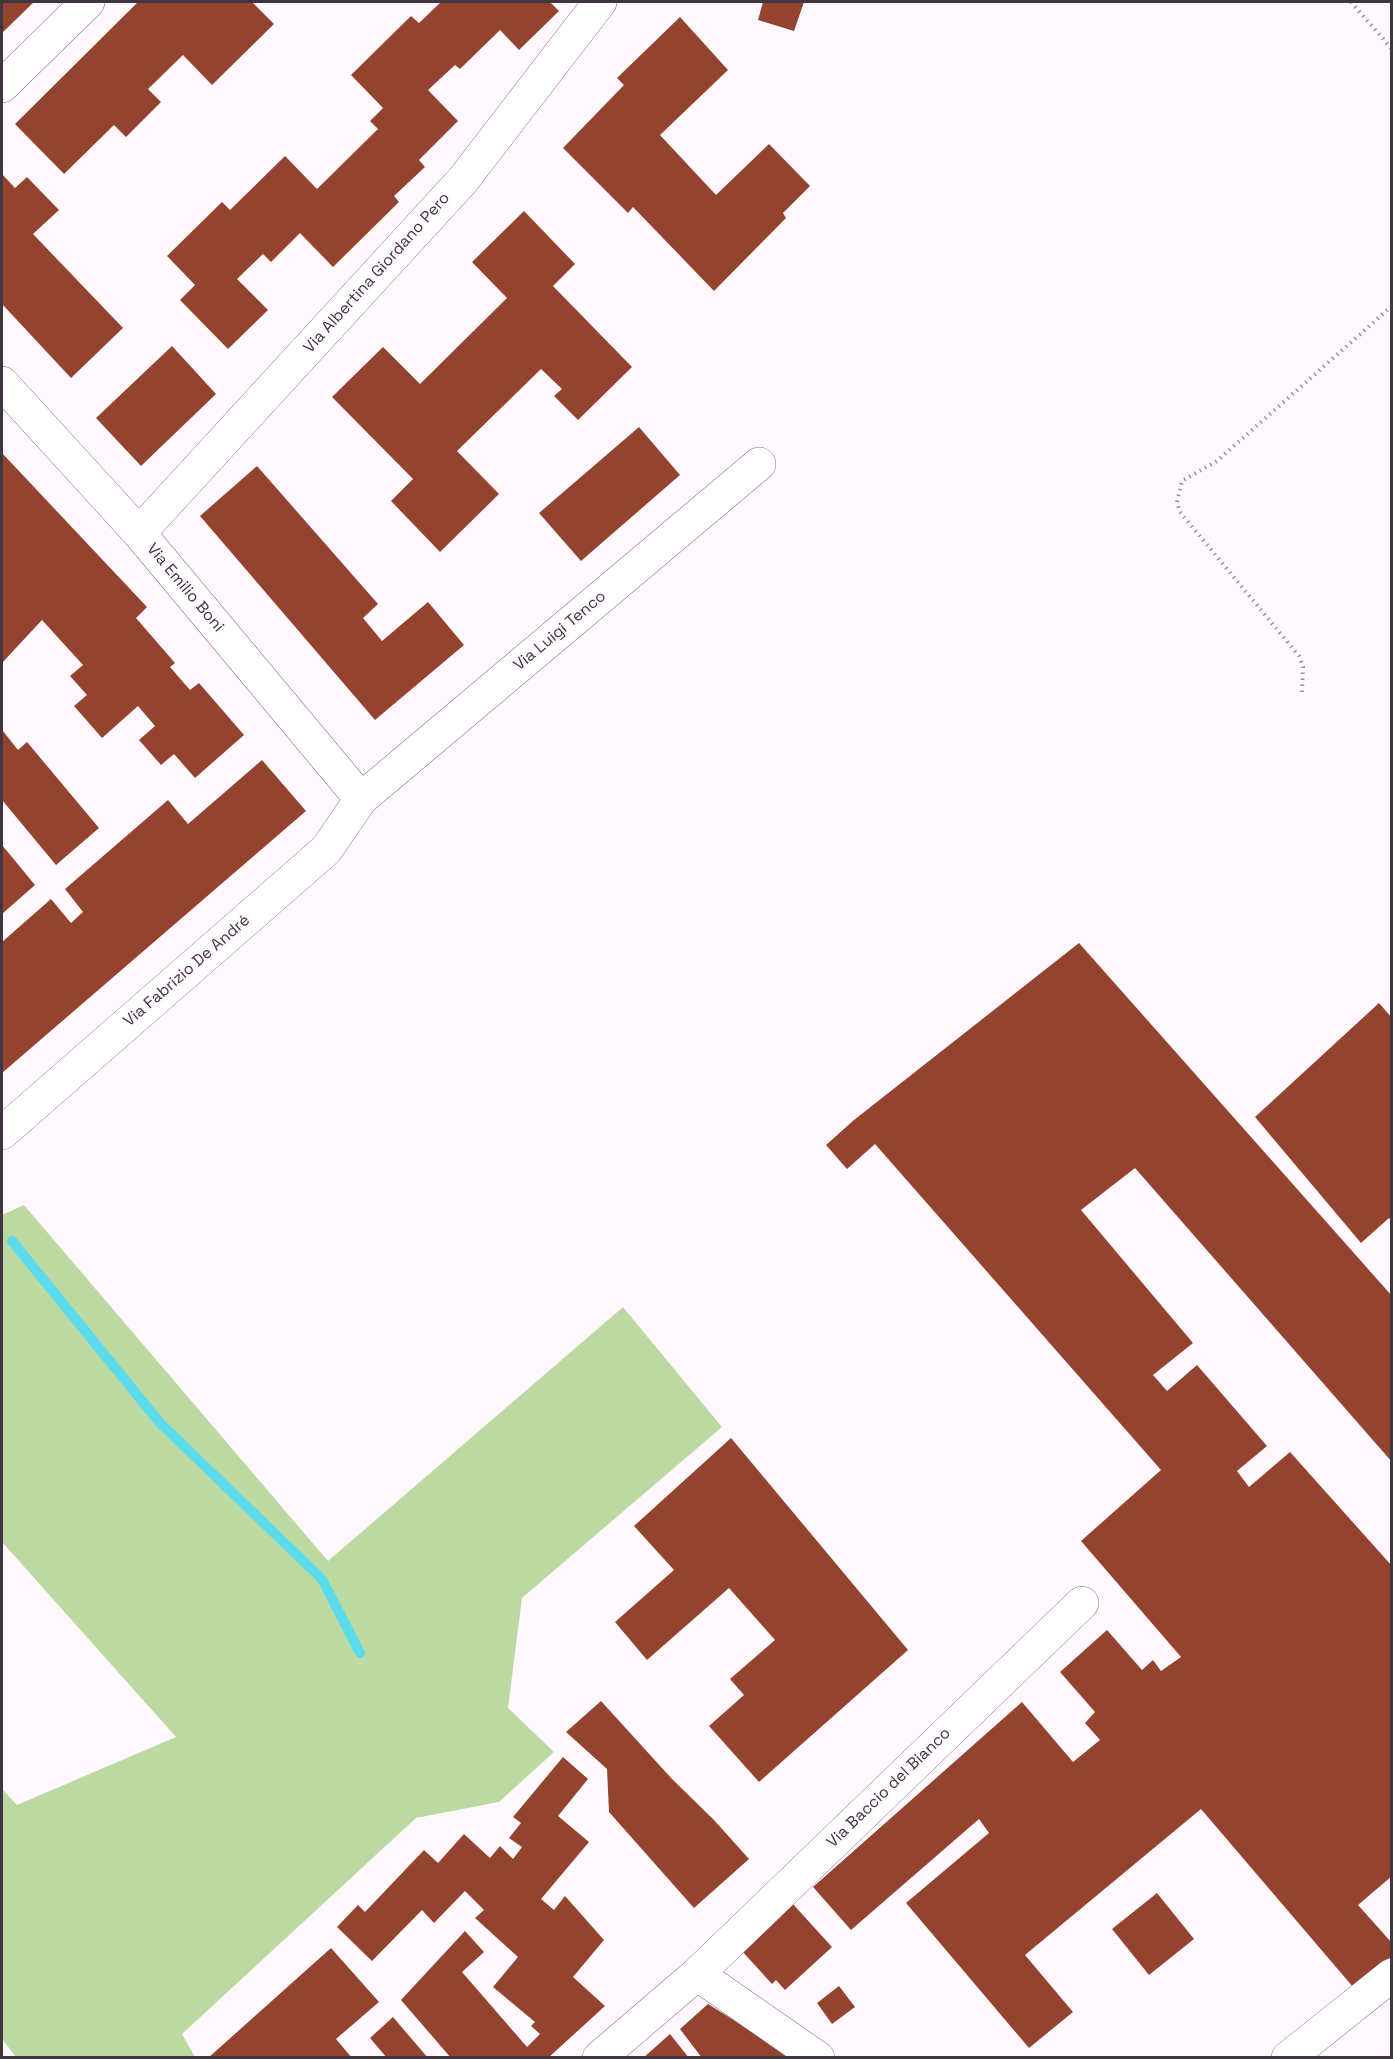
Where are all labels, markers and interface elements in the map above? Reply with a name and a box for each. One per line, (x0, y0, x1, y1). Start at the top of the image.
street label: Via Albertina Giordano Pero (300, 189, 454, 357)
street label: Via Emilio Boni (142, 540, 228, 636)
street label: Via Luigi Tenco (510, 587, 610, 675)
street label: Via Fabrizio De André (120, 911, 254, 1031)
street label: Via Baccio del Bianco (823, 1724, 955, 1852)

